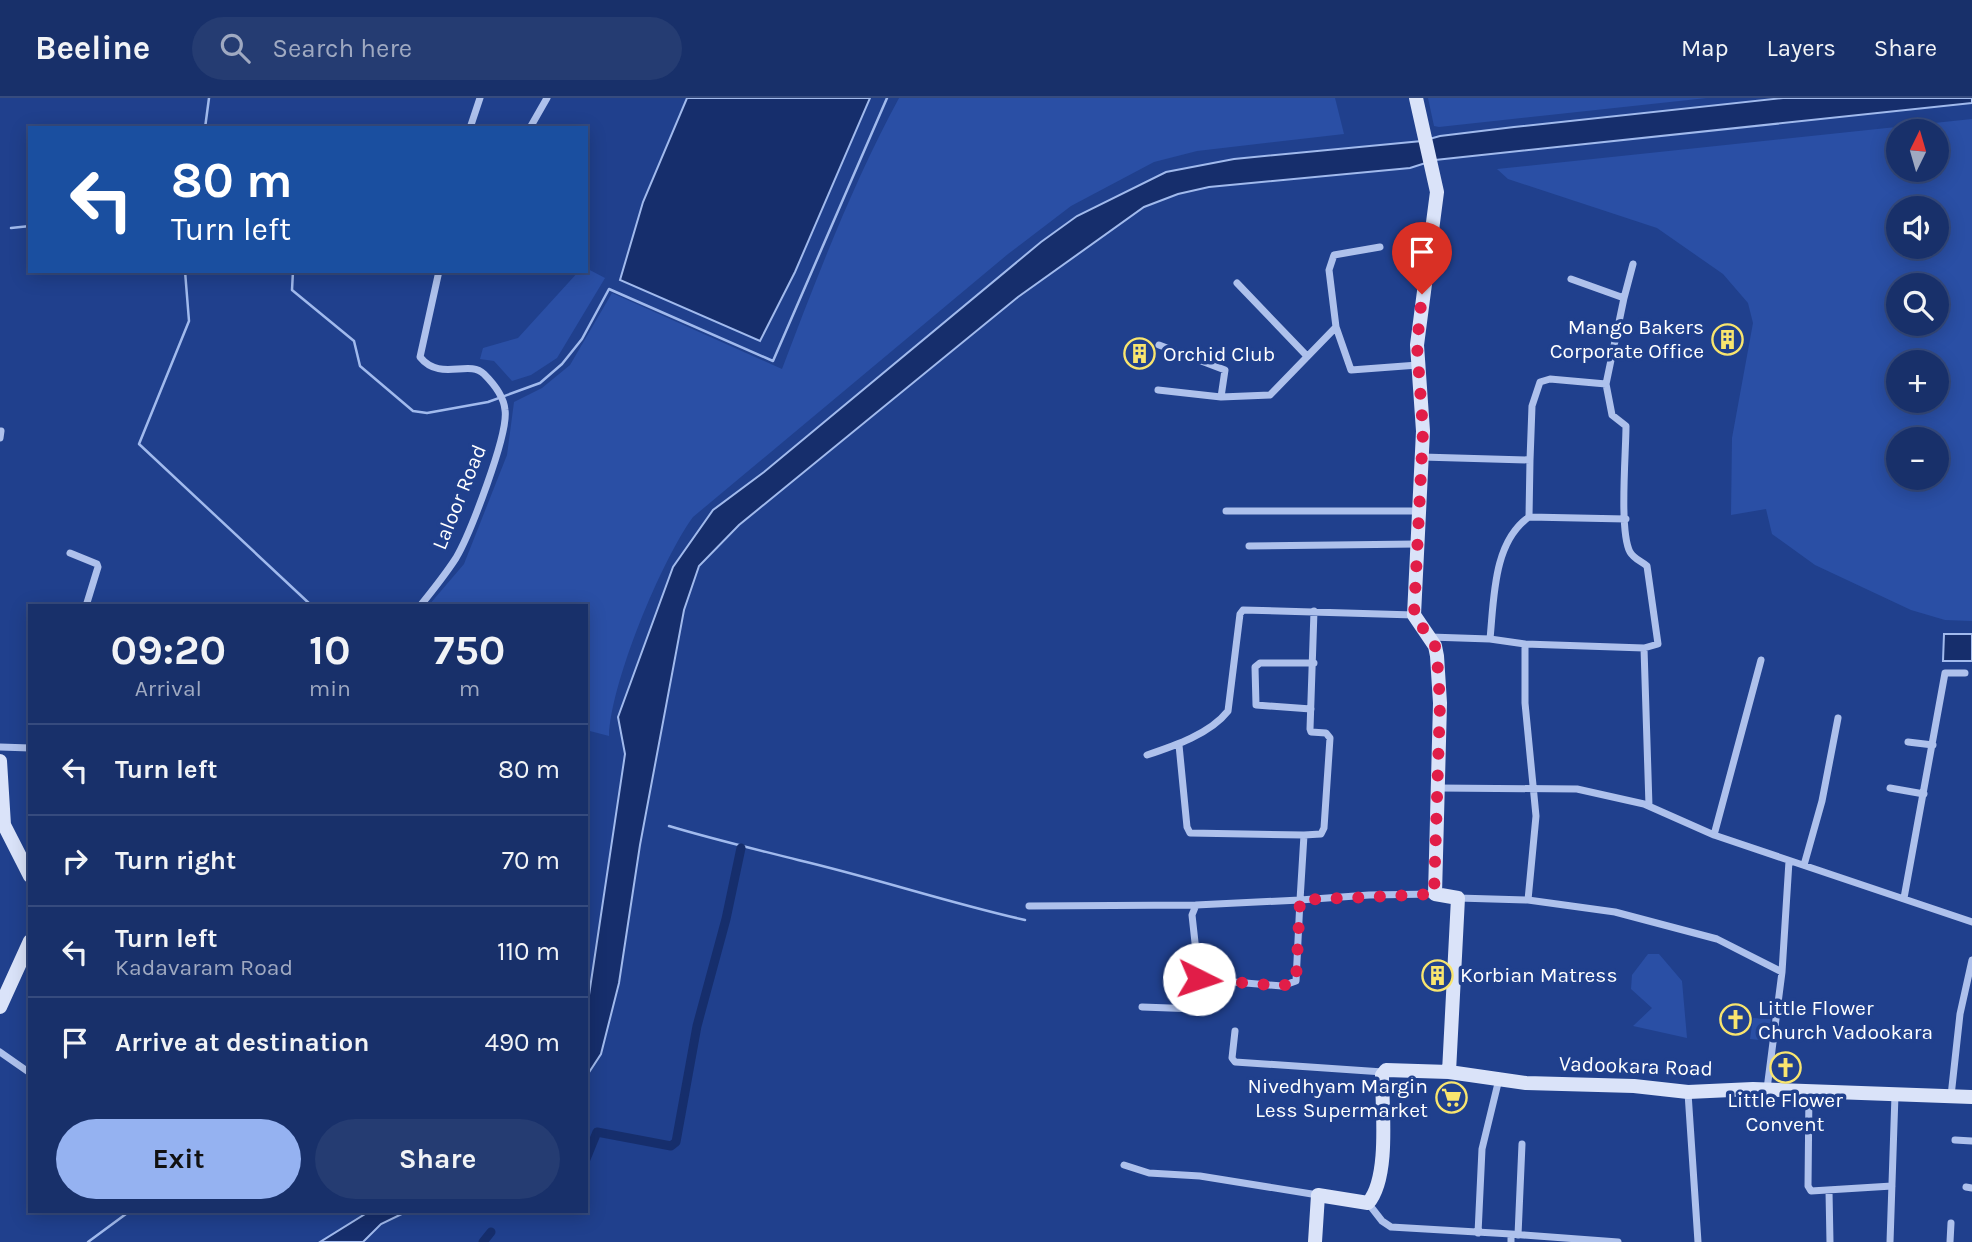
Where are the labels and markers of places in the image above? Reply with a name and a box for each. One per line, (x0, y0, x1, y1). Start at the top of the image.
pin (1392, 222, 1452, 294)
place label: Mango Bakers Corporate Office (1550, 315, 1704, 363)
building icon: Mango Bakers Corporate Office (1710, 322, 1744, 356)
building icon: Orchid Club (1123, 337, 1157, 371)
place label: Orchid Club (1163, 342, 1275, 366)
building icon: Korbian Matress (1420, 958, 1454, 992)
place label: Korbian Matress (1460, 963, 1617, 987)
place label: Little Flower Church Vadookara (1758, 996, 1933, 1044)
church icon: Little Flower Church Vadookara (1718, 1003, 1752, 1037)
church icon: Little Flower Convent (1768, 1051, 1802, 1085)
place label: Nivedhyam Margin Less Supermarket (1248, 1074, 1428, 1122)
supermarket icon: Nivedhyam Margin Less Supermarket (1434, 1081, 1468, 1115)
place label: Little Flower Convent (1727, 1088, 1843, 1136)

